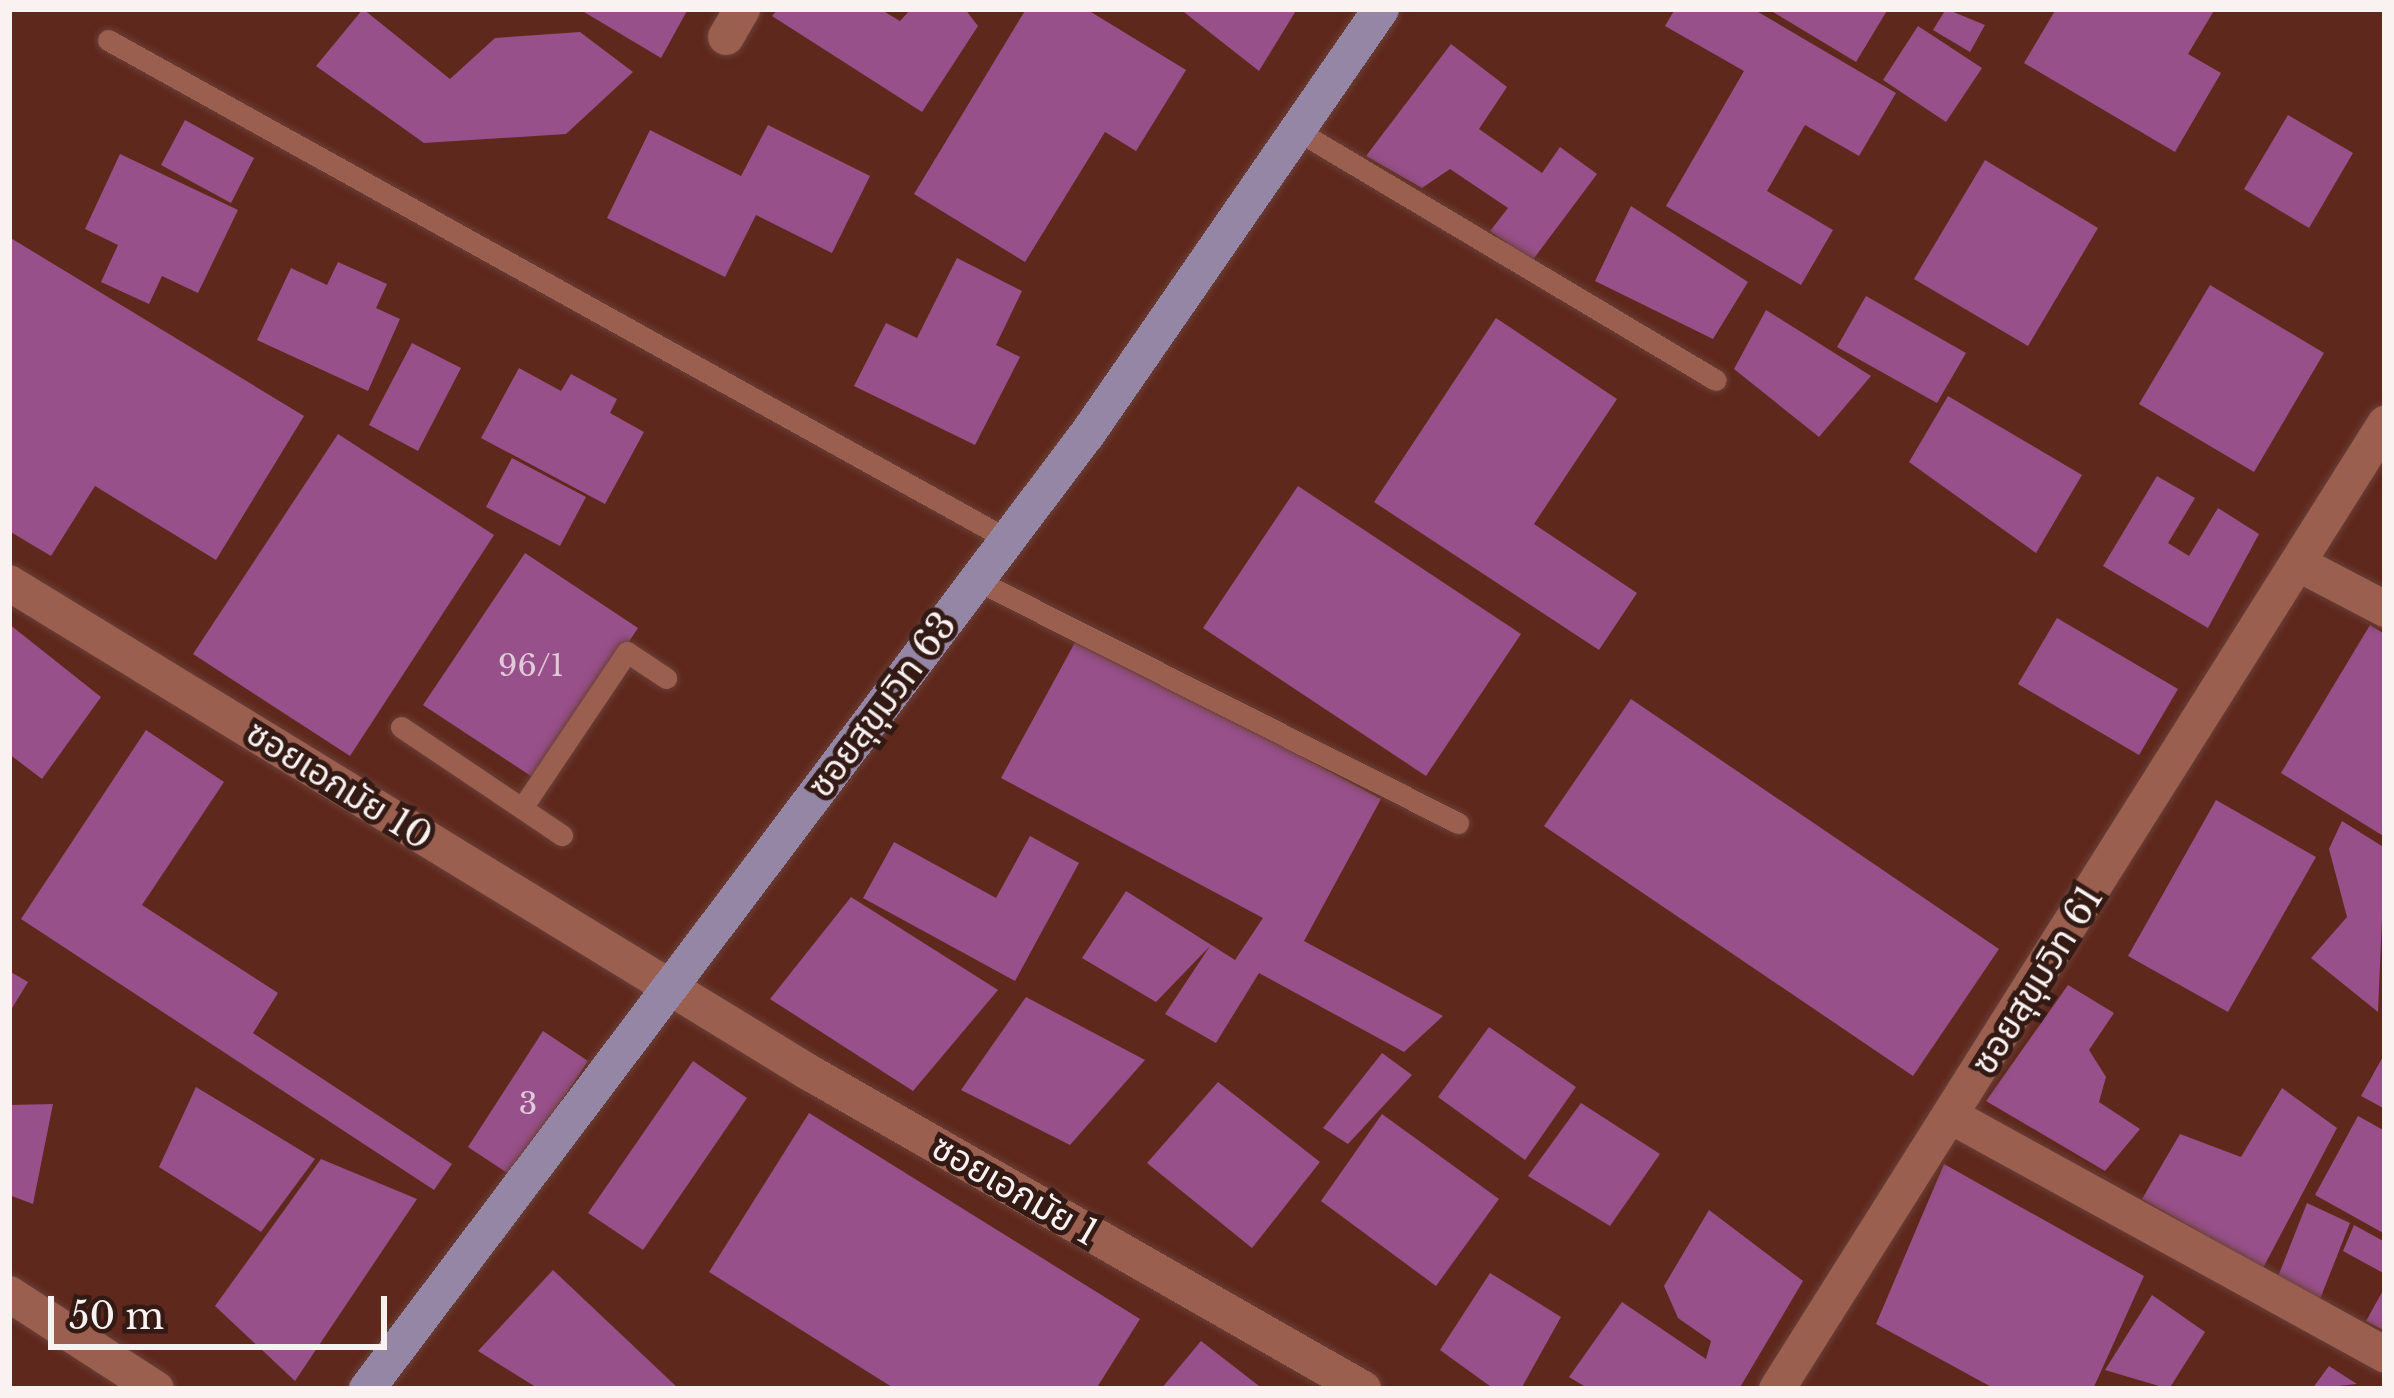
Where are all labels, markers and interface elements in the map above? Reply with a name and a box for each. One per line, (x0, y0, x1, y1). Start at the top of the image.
street label: ซอยสุขุมวิท 63 (799, 604, 965, 806)
house number: 96/1 (498, 648, 564, 684)
street label: ซอยเอกมัย 10 (238, 711, 440, 859)
street label: ซอยสุขุมวิท 61 (1962, 878, 2112, 1082)
house number: 3 (519, 1086, 537, 1122)
street label: ซอยเอกมัย 1 (924, 1125, 1106, 1255)
scale bar (54, 1272, 393, 1346)
text: 50 m (69, 1294, 164, 1339)

